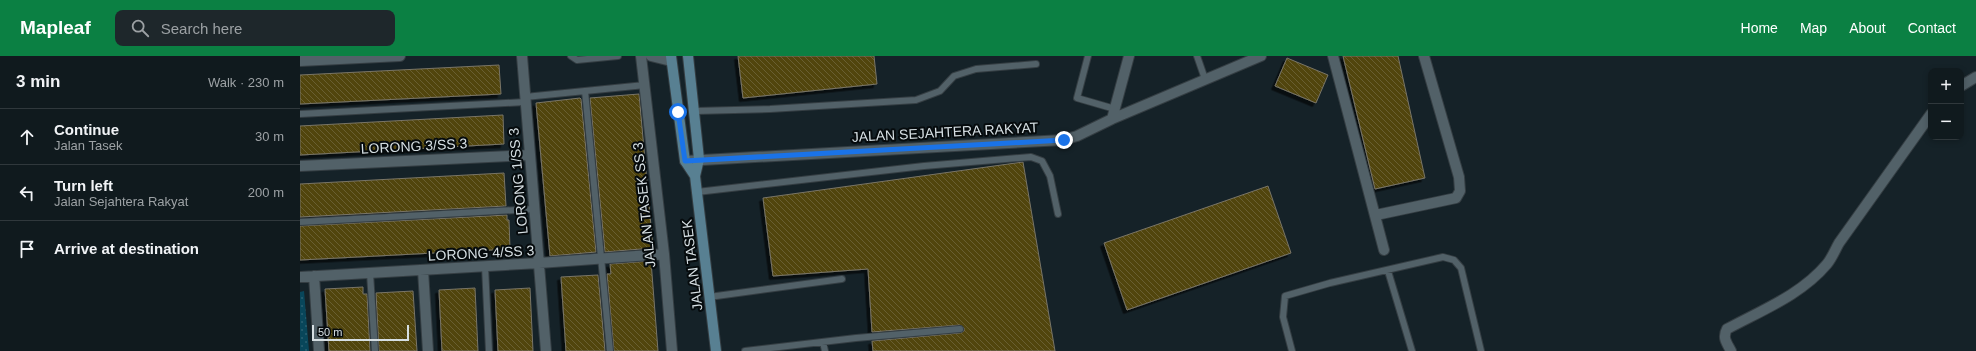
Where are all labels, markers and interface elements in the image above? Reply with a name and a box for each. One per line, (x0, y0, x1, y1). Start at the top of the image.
search box (115, 10, 395, 46)
text: Mapleaf (20, 17, 91, 38)
icon: search (129, 17, 151, 39)
text: Search here (161, 20, 242, 37)
text: Home (1741, 20, 1778, 36)
text: Map (1800, 20, 1827, 36)
text: About (1849, 20, 1886, 36)
text: Contact (1908, 20, 1956, 36)
map controls (1928, 68, 1964, 140)
button: + (1928, 68, 1964, 104)
text: 3 min (16, 72, 60, 91)
text: Walk · 230 m (208, 75, 284, 90)
route start (669, 103, 687, 121)
button: − (1928, 104, 1964, 140)
street label: JALAN SEJAHTERA RAKYAT (851, 119, 1039, 145)
text: Continue (54, 121, 119, 138)
icon: ahead (16, 126, 38, 148)
street label: LORONG 1/SS 3 (505, 127, 531, 235)
text: 30 m (255, 129, 284, 144)
route end (1055, 131, 1073, 149)
street label: LORONG 3/SS 3 (360, 135, 468, 157)
text: Jalan Tasek (54, 138, 122, 153)
street label: JALAN TASEK SS 3 (629, 141, 659, 269)
text: Turn left (54, 177, 113, 194)
icon: left (16, 182, 38, 204)
text: 200 m (248, 185, 284, 200)
text: Jalan Sejahtera Rakyat (54, 194, 188, 209)
street label: JALAN TASEK (678, 218, 706, 312)
icon: arrive (16, 238, 38, 260)
text: Arrive at destination (54, 240, 199, 257)
street label: LORONG 4/SS 3 (427, 242, 535, 264)
scale bar (312, 323, 409, 342)
text: 50 m (318, 326, 342, 338)

